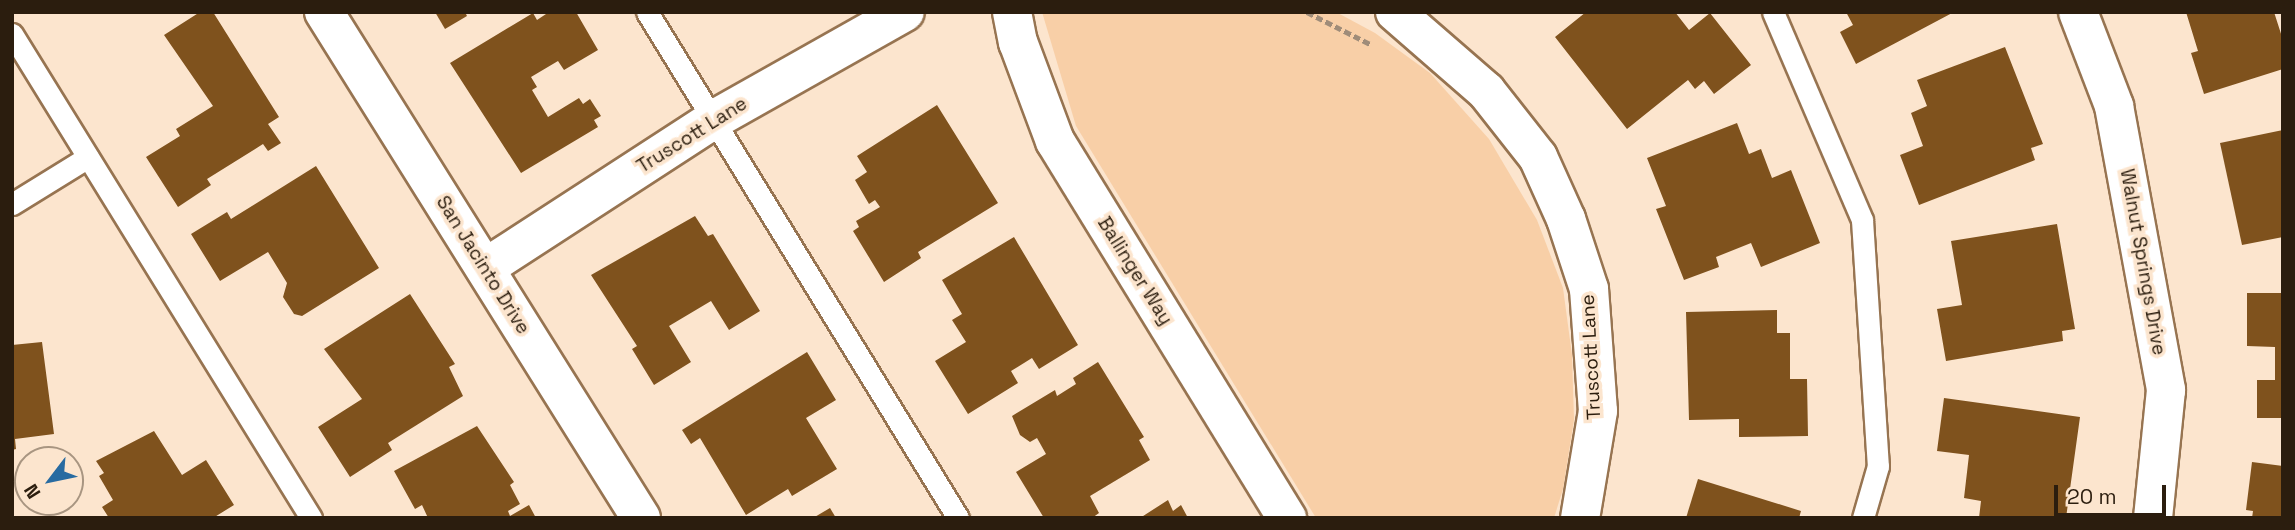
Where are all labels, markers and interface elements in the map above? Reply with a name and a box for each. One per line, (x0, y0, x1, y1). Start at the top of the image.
street label: Truscott Lane (633, 92, 751, 178)
street label: Walnut Springs Drive (2115, 167, 2171, 357)
street label: San Jacinto Drive (431, 192, 535, 338)
street label: Ballinger Way (1093, 213, 1177, 329)
street label: Truscott Lane (1576, 294, 1606, 420)
north arrow (14, 446, 84, 516)
scale bar (2057, 470, 2169, 514)
text: N (18, 479, 46, 503)
text: 20 m (2067, 483, 2117, 510)

